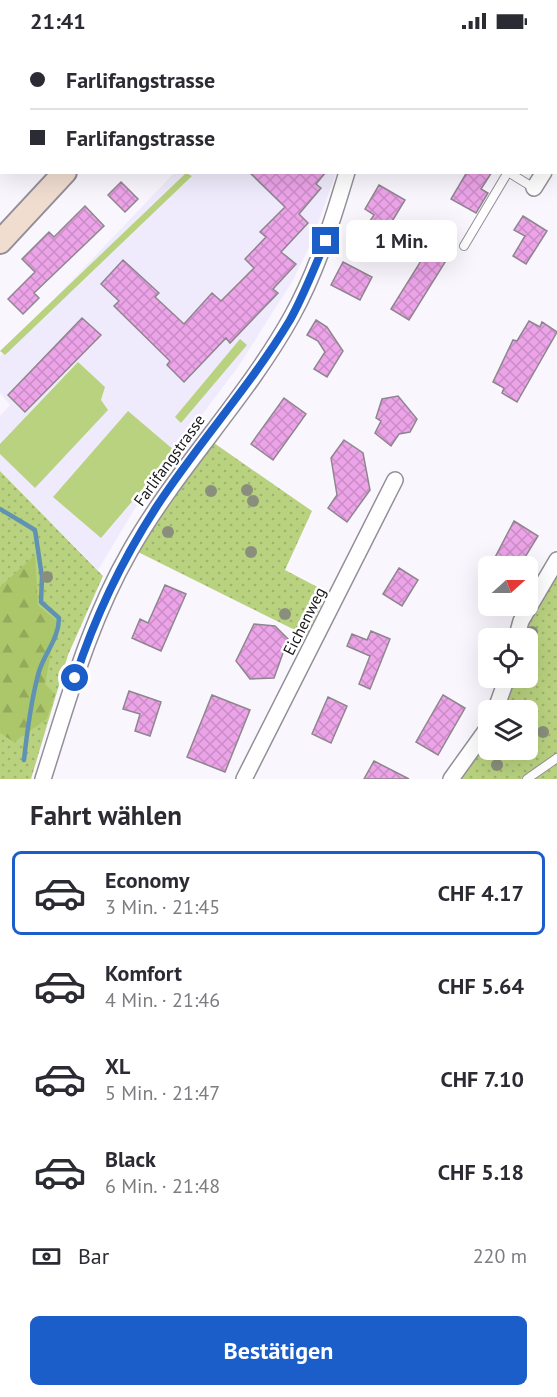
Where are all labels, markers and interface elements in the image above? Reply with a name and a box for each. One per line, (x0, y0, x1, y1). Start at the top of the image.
text: 21:41 (30, 7, 86, 35)
text: Farlifangstrasse (66, 66, 215, 94)
text: Farlifangstrasse (66, 124, 215, 152)
callout: 1 Min. (347, 220, 458, 262)
route end (312, 227, 339, 254)
text: 1 Min. (375, 228, 428, 254)
street label: Farlifangstrasse (129, 410, 209, 510)
north arrow (478, 556, 538, 616)
map controls (478, 556, 538, 760)
street label: Eichenweg (278, 584, 330, 658)
button: locate (478, 628, 538, 688)
route start (61, 664, 88, 691)
button: layers (478, 700, 538, 760)
text: Fahrt wählen (30, 798, 182, 832)
icon: car (33, 866, 87, 920)
text: Economy (105, 866, 189, 894)
text: CHF 4.17 (438, 879, 524, 907)
text: 3 Min. · 21:45 (105, 894, 220, 920)
icon: car (33, 959, 87, 1013)
text: Komfort (105, 959, 182, 987)
text: CHF 5.64 (438, 972, 524, 1000)
text: 4 Min. · 21:46 (105, 987, 220, 1013)
icon: car (33, 1052, 87, 1106)
text: XL (105, 1052, 130, 1080)
text: CHF 7.10 (440, 1065, 524, 1093)
text: 5 Min. · 21:47 (105, 1080, 220, 1106)
icon: car (33, 1145, 87, 1199)
text: Black (105, 1145, 156, 1173)
text: CHF 5.18 (438, 1158, 524, 1186)
text: 6 Min. · 21:48 (105, 1173, 220, 1199)
icon: cash (30, 1240, 63, 1273)
text: Bar (78, 1242, 109, 1270)
text: 220 m (473, 1243, 527, 1269)
button: Bestätigen (30, 1316, 527, 1385)

